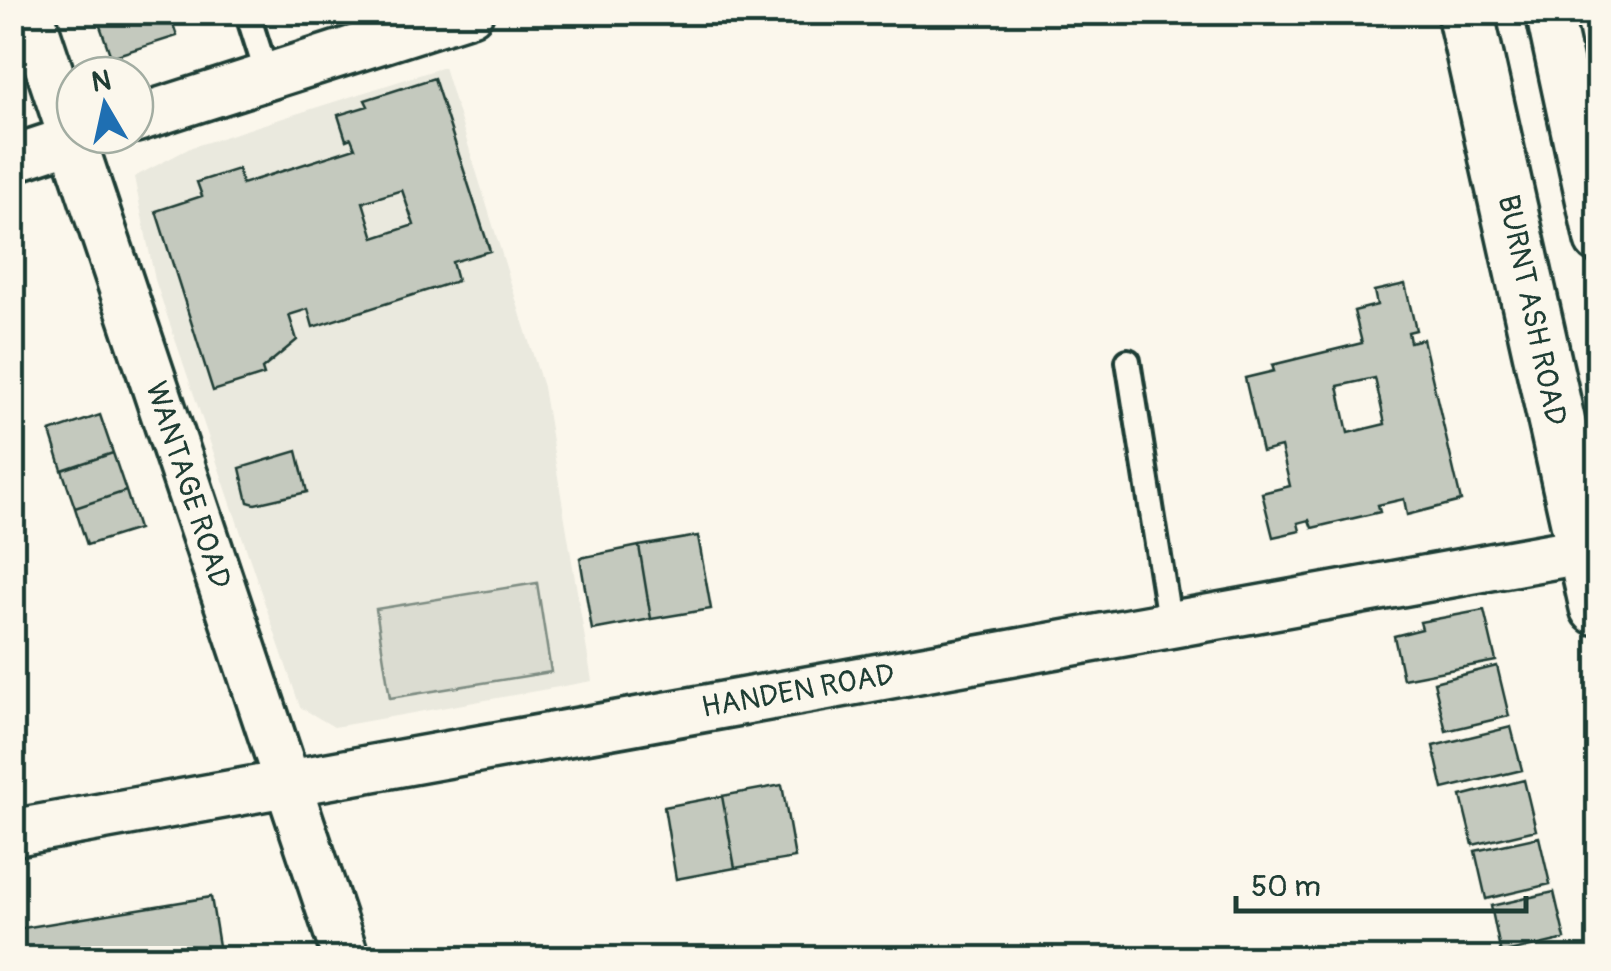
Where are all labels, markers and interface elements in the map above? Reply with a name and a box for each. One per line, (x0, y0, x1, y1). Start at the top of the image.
north arrow (55, 55, 155, 155)
text: N (89, 63, 113, 101)
street label: BURNT ASH ROAD (1489, 191, 1575, 429)
street label: WANTAGE ROAD (137, 377, 239, 593)
street label: HANDEN ROAD (699, 656, 897, 726)
scale bar (1236, 851, 1526, 913)
text: 50 m (1251, 868, 1321, 905)

